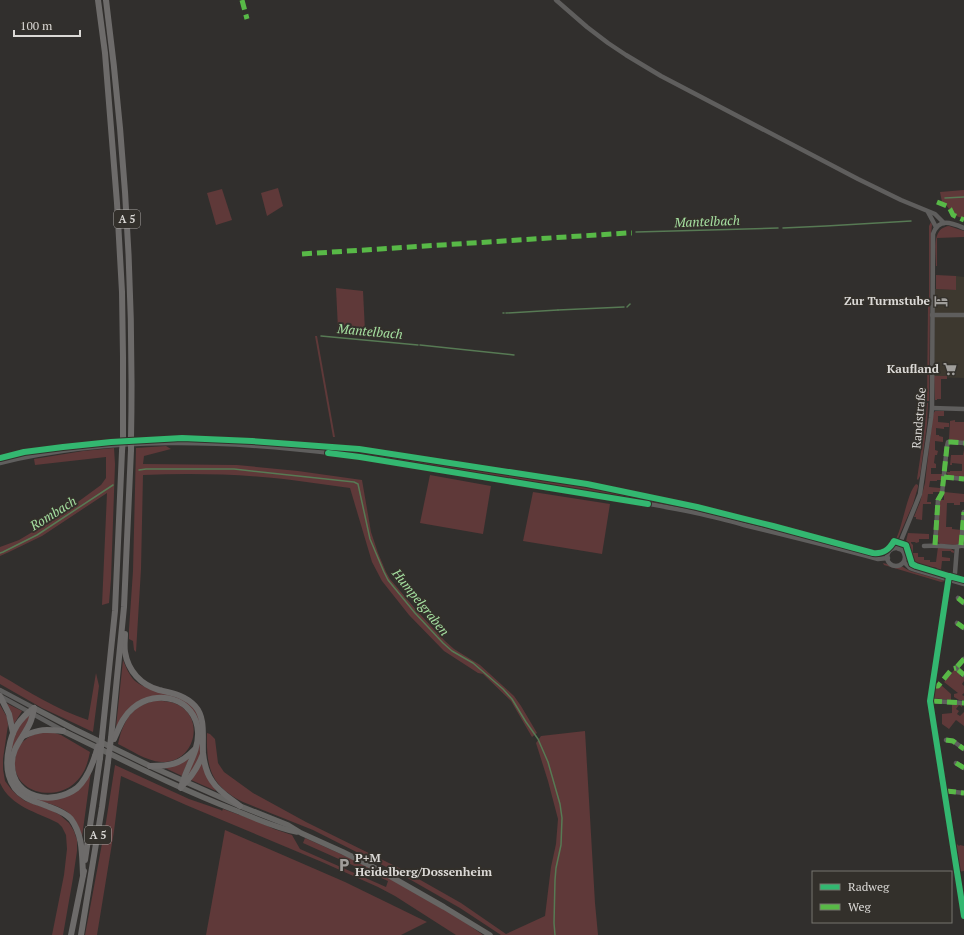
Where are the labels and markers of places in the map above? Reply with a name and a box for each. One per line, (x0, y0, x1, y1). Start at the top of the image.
place label: Zur Turmstube (844, 293, 931, 308)
hotel icon: Zur Turmstube (933, 293, 949, 309)
place label: Kaufland (887, 361, 940, 376)
supermarket icon: Kaufland (942, 361, 958, 377)
place label: P+M Heidelberg/Dossenheim (355, 850, 492, 879)
parking icon: P+M Heidelberg/Dossenheim (336, 857, 352, 873)

